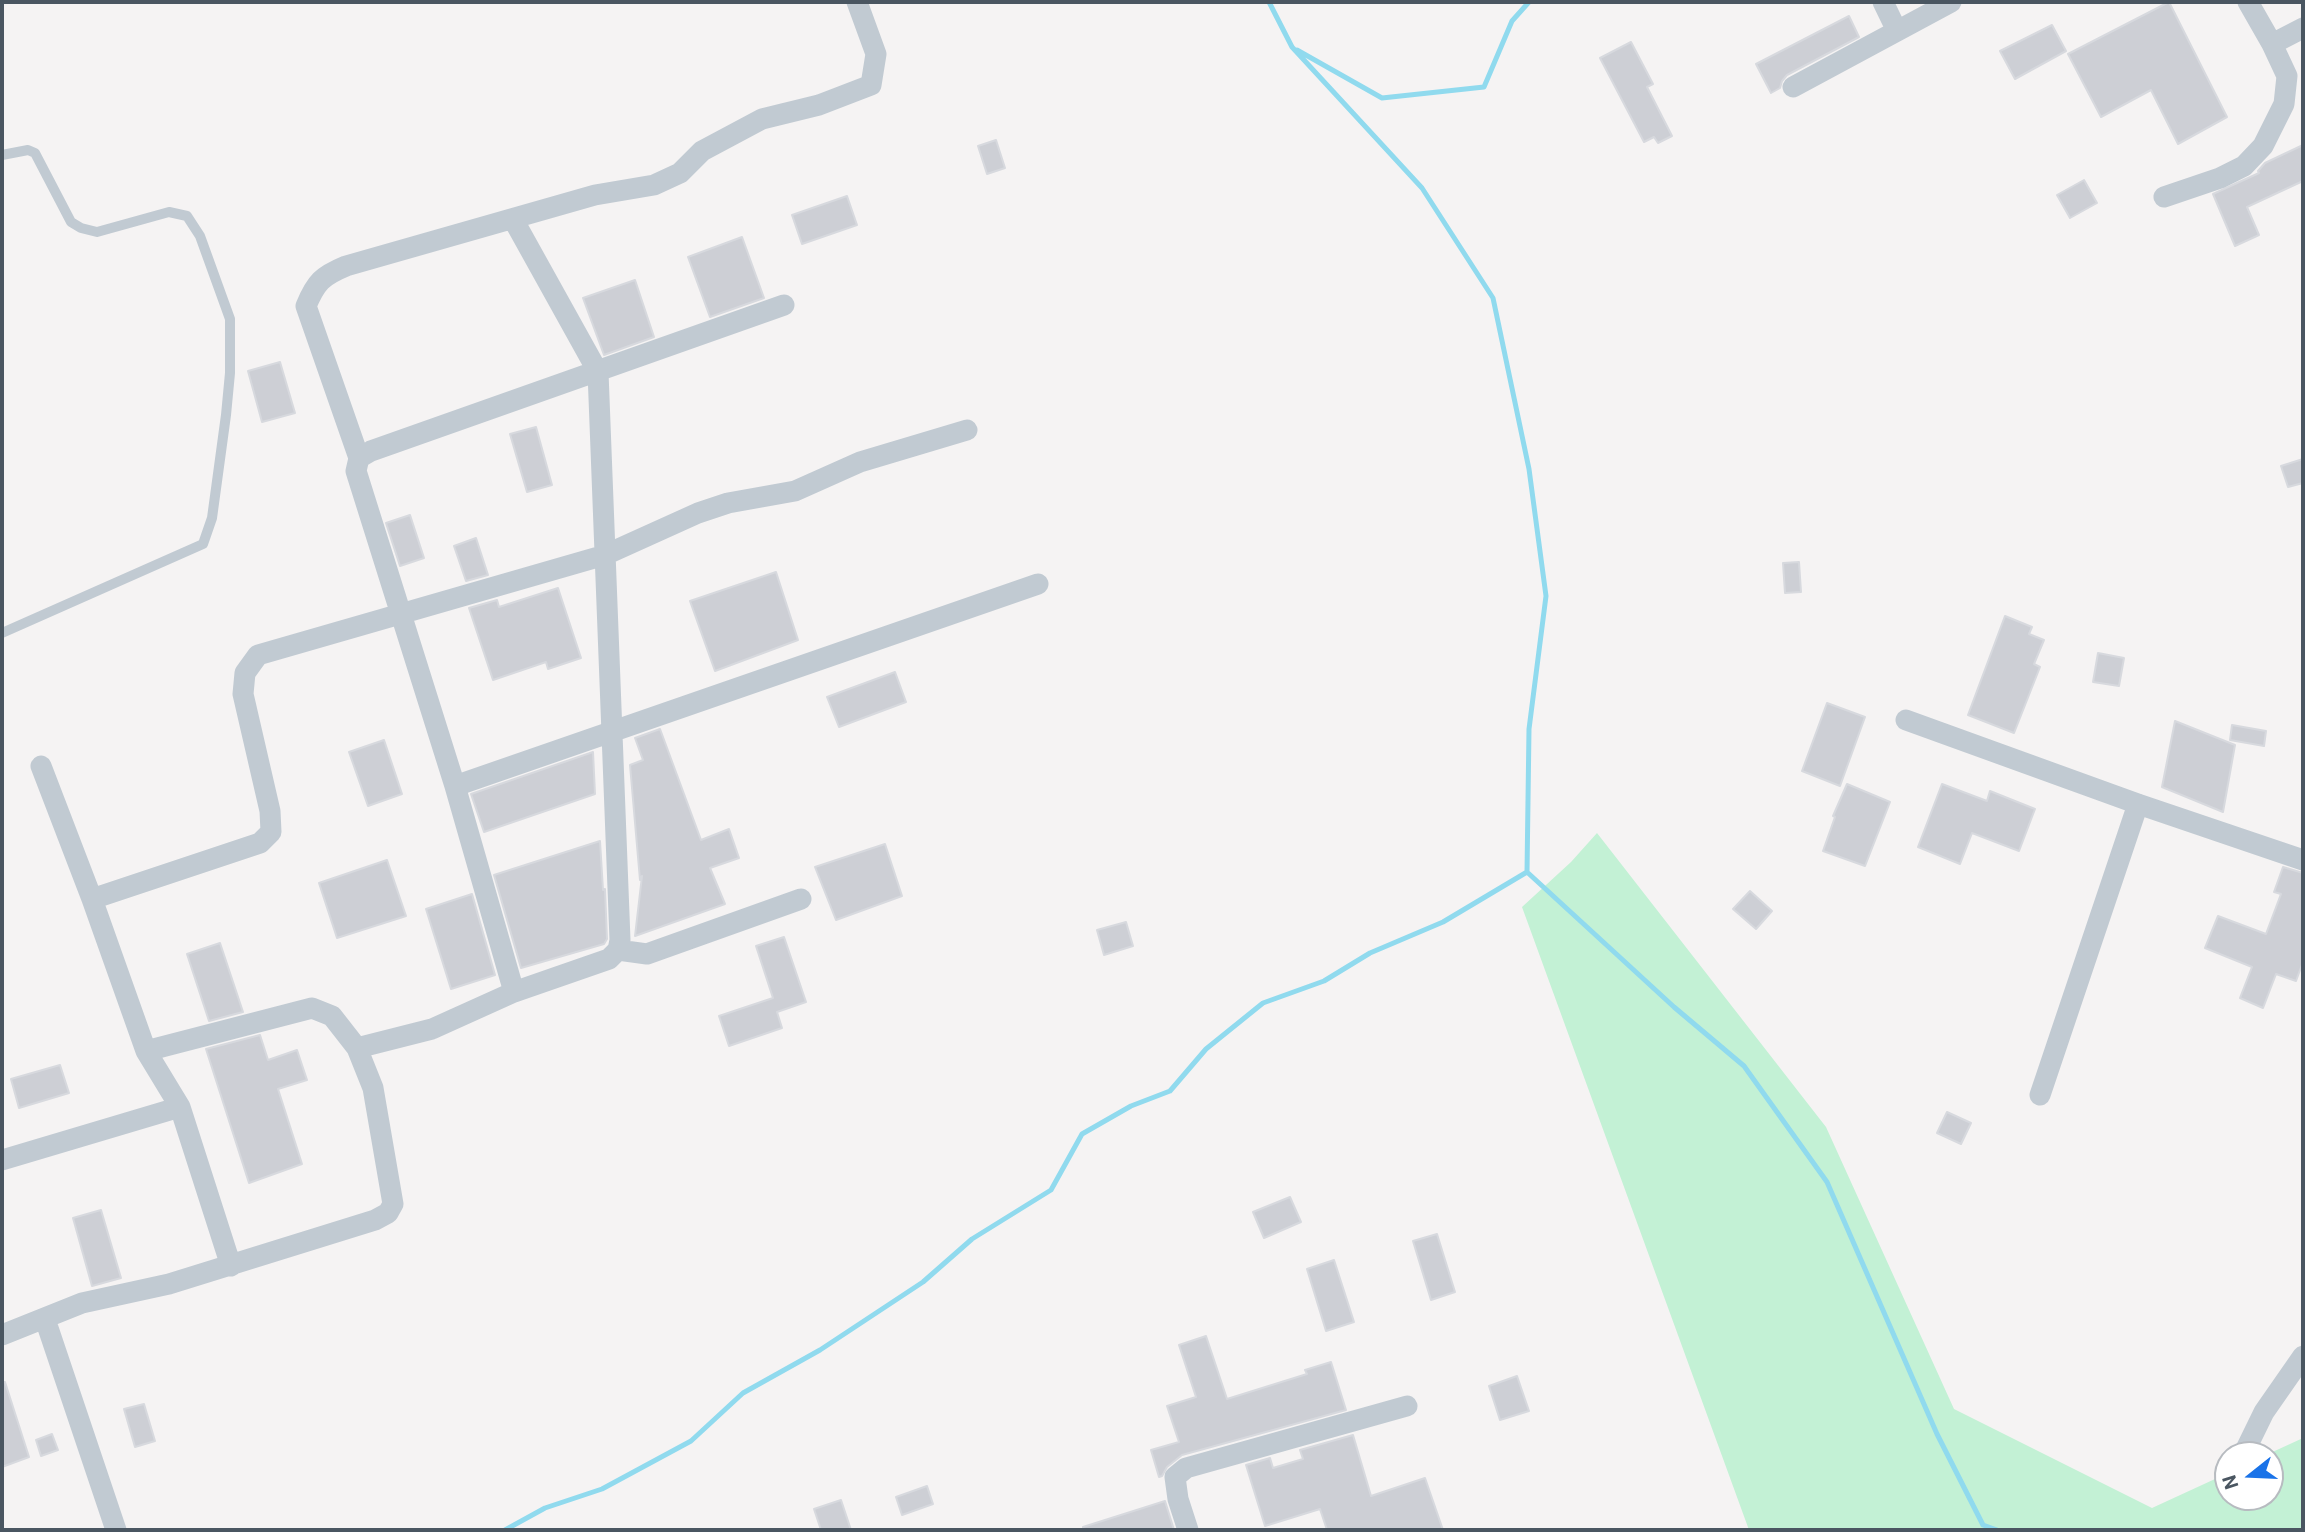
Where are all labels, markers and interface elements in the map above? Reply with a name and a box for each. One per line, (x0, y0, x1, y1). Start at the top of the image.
north arrow (2214, 1441, 2284, 1511)
text: N (2217, 1472, 2243, 1492)

